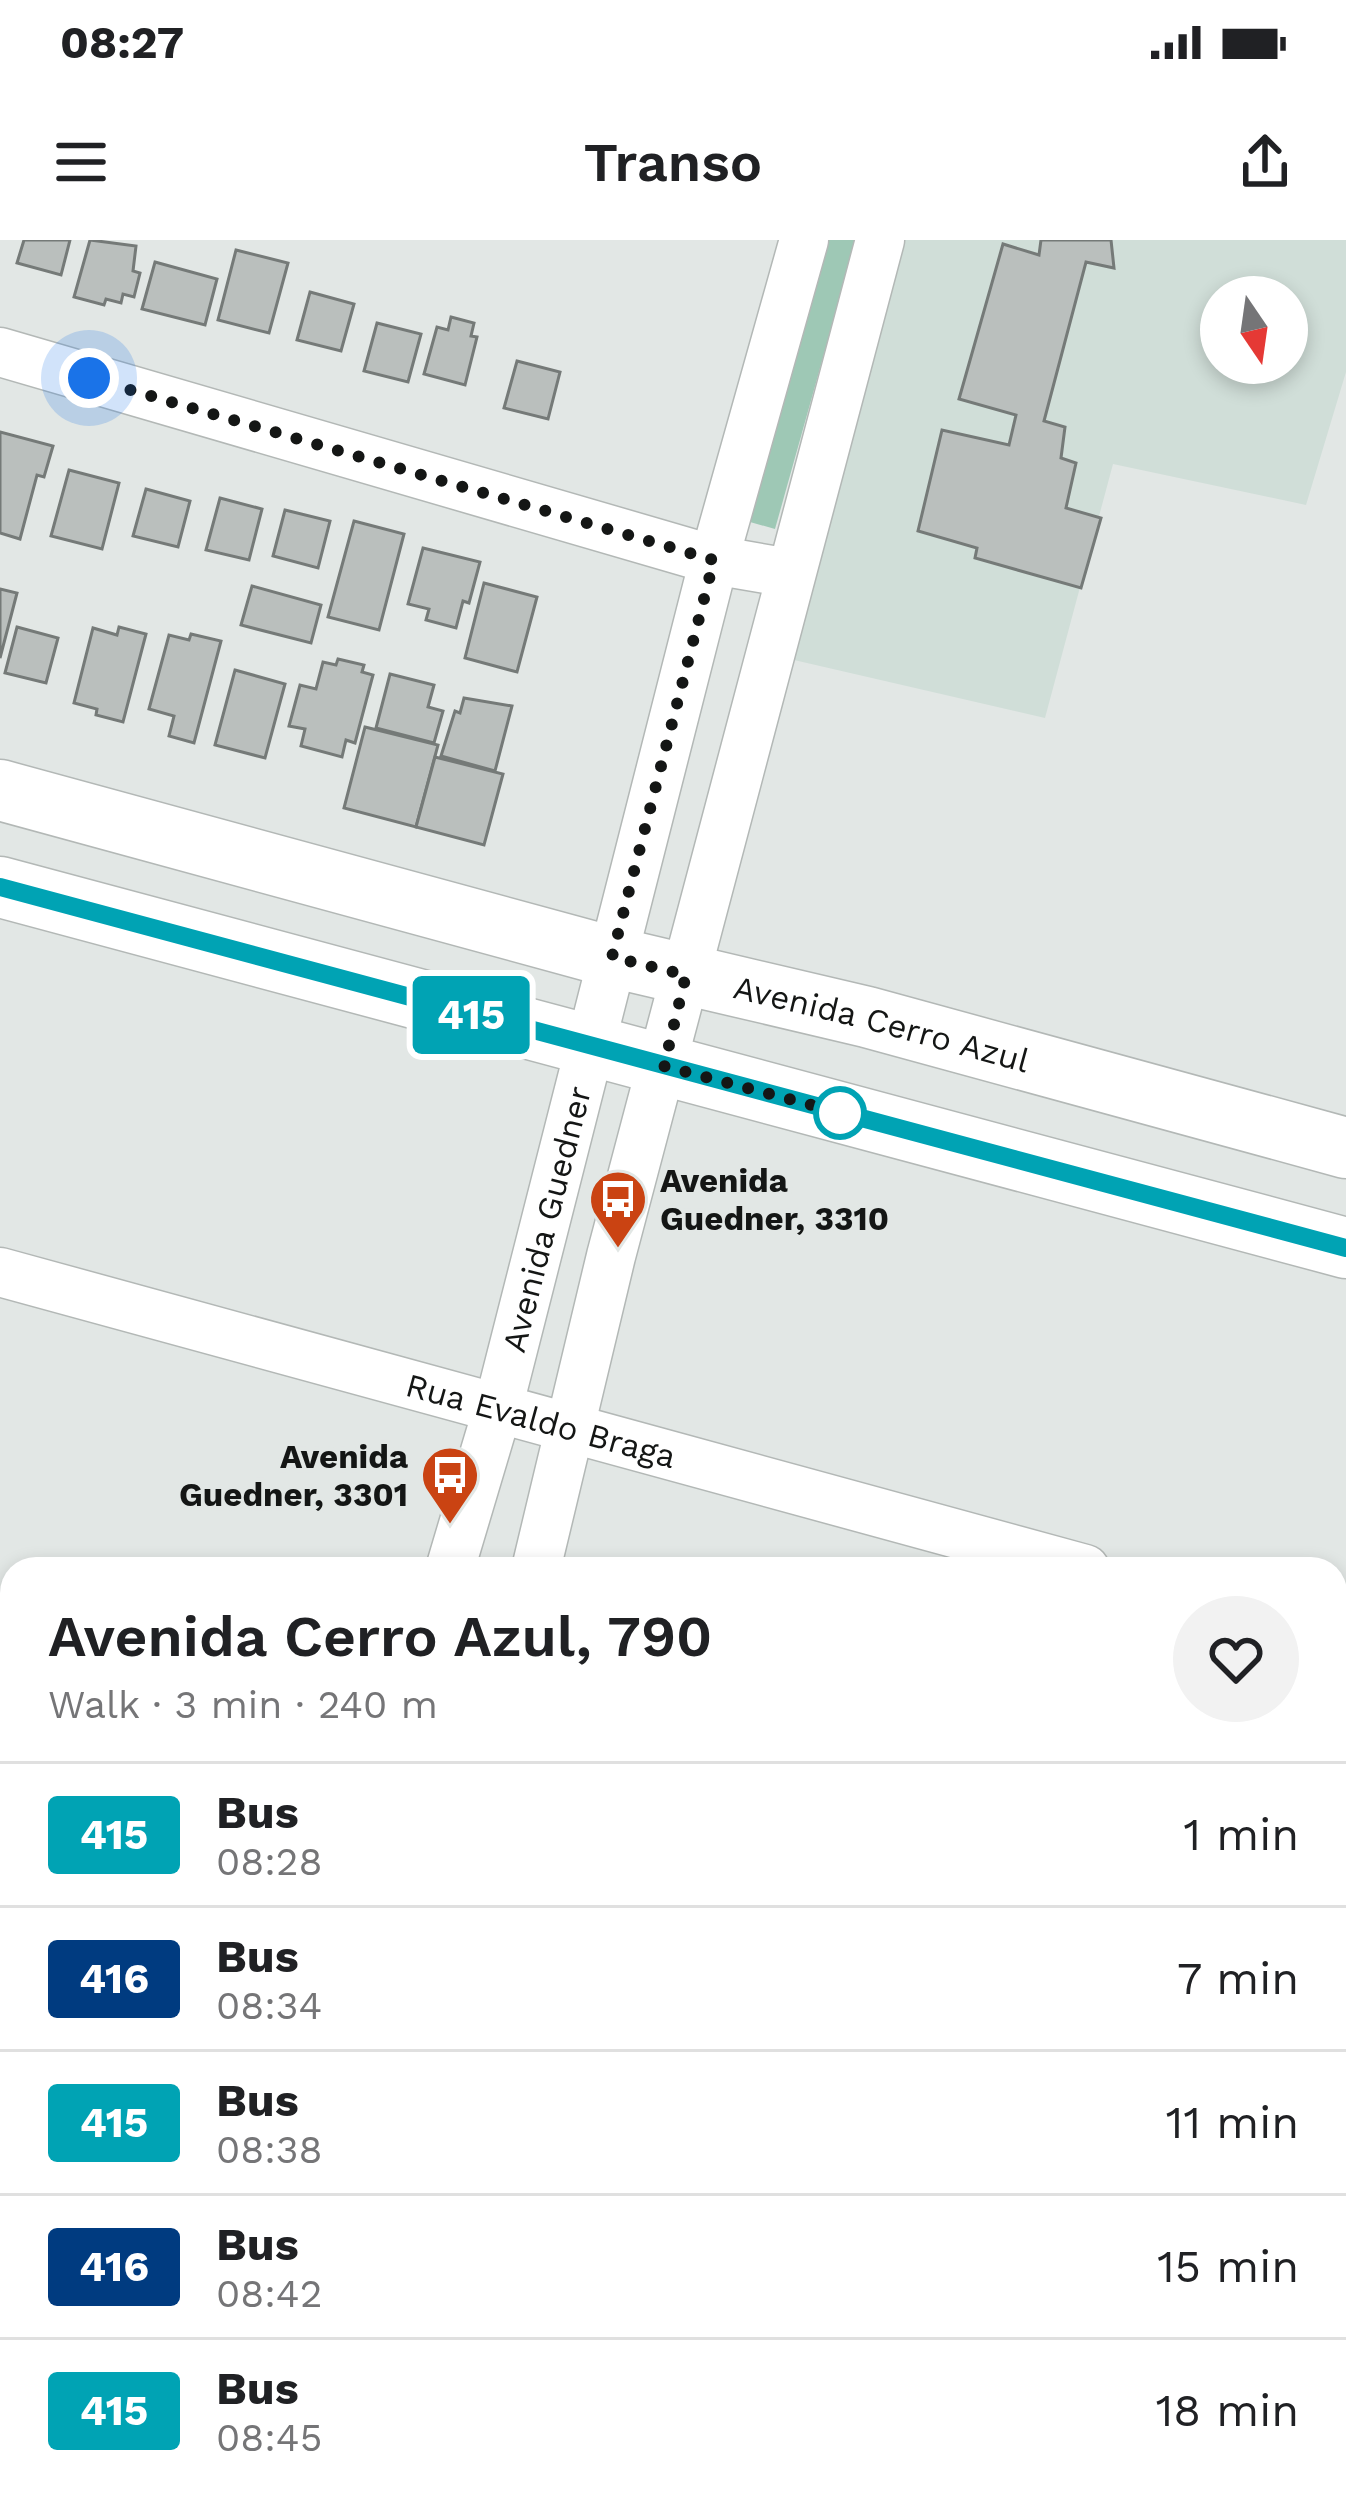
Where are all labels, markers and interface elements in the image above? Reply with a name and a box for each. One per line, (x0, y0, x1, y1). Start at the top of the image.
text: 08:27 (60, 16, 184, 69)
icon: menu (48, 129, 114, 195)
icon: share (1232, 129, 1298, 195)
text: Transo (584, 131, 762, 194)
north arrow (1200, 276, 1308, 384)
map controls (1200, 276, 1308, 384)
your location (59, 348, 119, 408)
street label: Avenida Cerro Azul (730, 967, 1034, 1080)
line badge: 415 (402, 976, 540, 1054)
text: 415 (437, 990, 505, 1039)
street label: Avenida Guedner (494, 1082, 599, 1356)
unlabelled marker (815, 1088, 865, 1138)
place label: Avenida Guedner, 3310 (660, 1161, 889, 1238)
bus stop icon: Avenida Guedner, 3310 (587, 1168, 649, 1250)
street label: Rua Evaldo Braga (402, 1365, 680, 1476)
place label: Avenida Guedner, 3301 (179, 1437, 408, 1514)
bus stop icon: Avenida Guedner, 3301 (419, 1444, 481, 1526)
button: heart (1173, 1596, 1299, 1722)
text: Avenida Cerro Azul, 790 (48, 1603, 712, 1670)
text: Walk · 3 min · 240 m (48, 1682, 438, 1727)
text: Bus (216, 1786, 299, 1839)
text: 1 min (1183, 1808, 1299, 1861)
text: 415 (80, 1810, 148, 1859)
text: 08:28 (216, 1839, 323, 1884)
text: Bus (216, 1930, 299, 1983)
text: 7 min (1177, 1952, 1299, 2005)
text: 416 (79, 1954, 149, 2003)
text: 08:34 (216, 1983, 322, 2028)
text: Bus (216, 2074, 299, 2127)
text: 11 min (1166, 2096, 1299, 2149)
text: 415 (80, 2098, 148, 2147)
text: 08:38 (216, 2127, 323, 2172)
text: Bus (216, 2218, 299, 2271)
text: 15 min (1157, 2240, 1299, 2293)
text: 416 (79, 2242, 149, 2291)
text: 08:42 (216, 2271, 322, 2316)
text: Bus (216, 2362, 299, 2415)
text: 18 min (1156, 2384, 1299, 2437)
text: 415 (80, 2386, 148, 2435)
text: 08:45 (216, 2415, 322, 2460)

